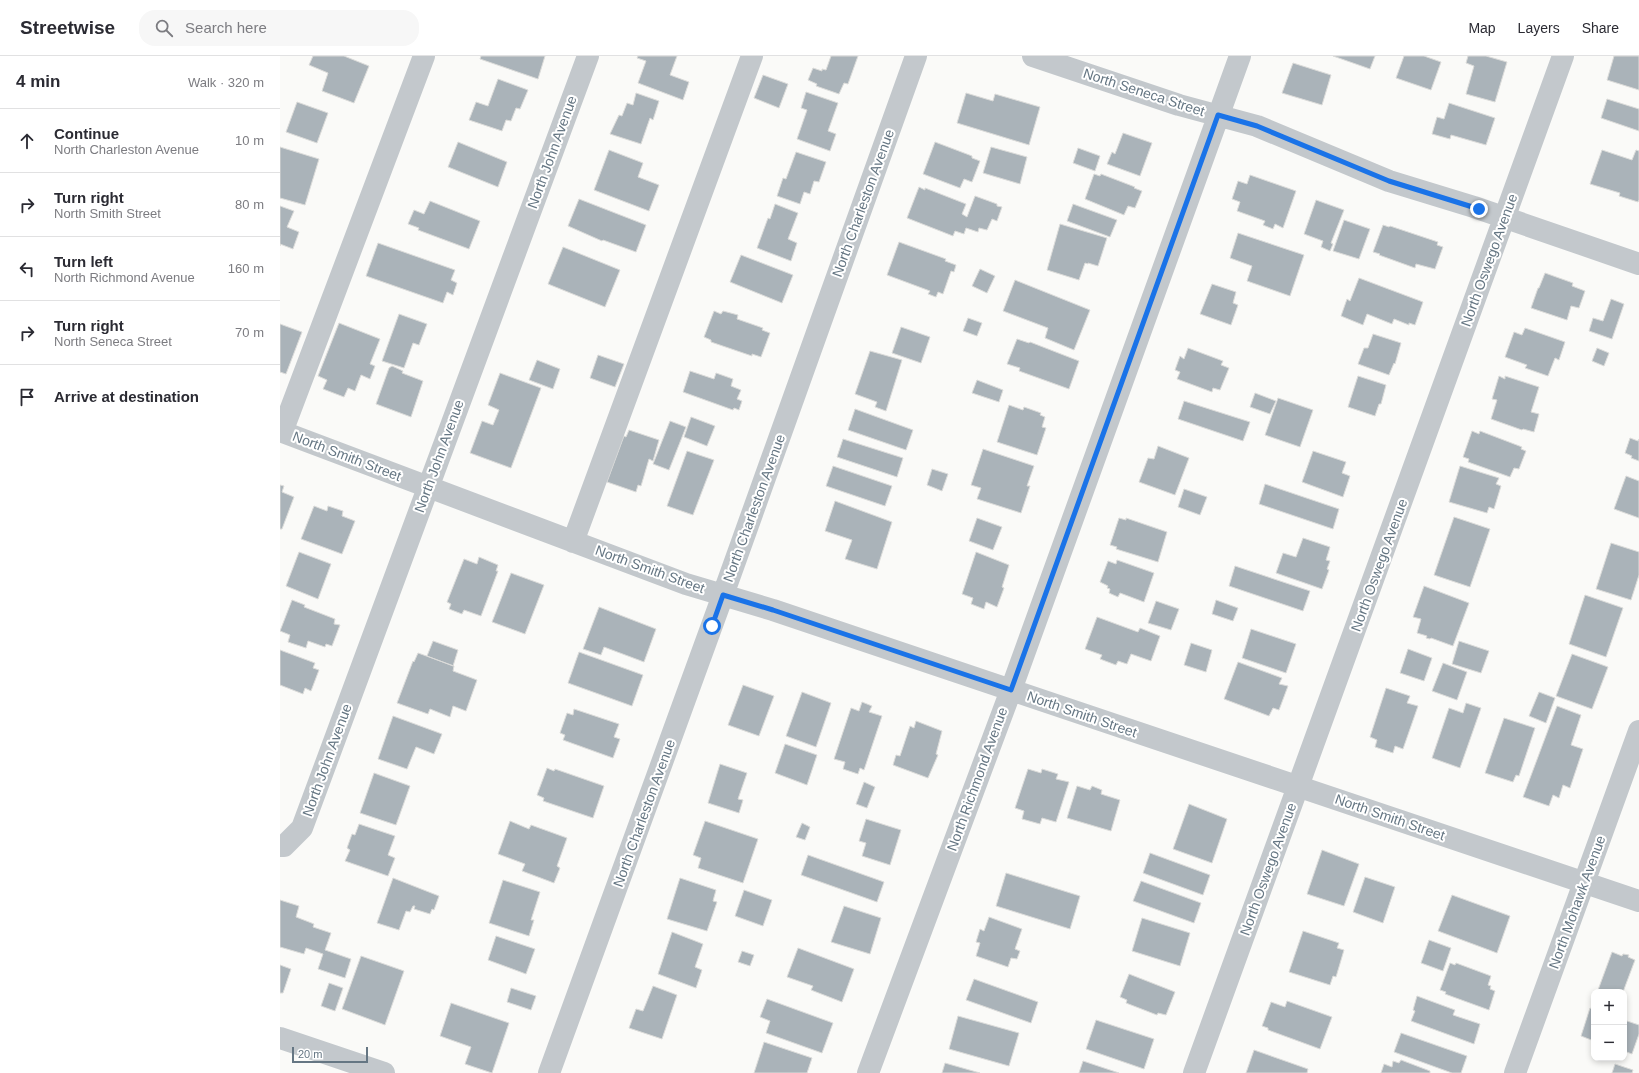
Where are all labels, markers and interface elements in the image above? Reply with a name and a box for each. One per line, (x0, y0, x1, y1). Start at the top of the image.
search box (139, 10, 419, 46)
text: Streetwise (20, 17, 115, 38)
icon: search (153, 17, 175, 39)
text: Search here (185, 19, 267, 36)
text: Map (1468, 20, 1496, 36)
text: Layers (1518, 20, 1560, 36)
text: Share (1582, 20, 1619, 36)
street label: North Seneca Street (1081, 65, 1207, 119)
text: 4 min (16, 72, 60, 91)
text: Walk · 320 m (188, 75, 264, 90)
street label: North John Avenue (524, 93, 580, 211)
text: Continue (54, 125, 119, 142)
street label: North Charleston Avenue (829, 127, 897, 279)
icon: ahead (16, 130, 38, 152)
text: 10 m (235, 133, 264, 148)
text: North Charleston Avenue (54, 142, 199, 157)
text: Turn right (54, 189, 124, 206)
street label: North Oswego Avenue (1458, 191, 1521, 328)
icon: right (16, 194, 38, 216)
text: 80 m (235, 197, 264, 212)
route end (1470, 200, 1488, 218)
text: North Smith Street (54, 206, 161, 221)
text: Turn left (54, 253, 113, 270)
icon: left (16, 258, 38, 280)
text: 160 m (228, 261, 264, 276)
text: North Richmond Avenue (54, 270, 195, 285)
text: Turn right (54, 317, 124, 334)
icon: right (16, 322, 38, 344)
text: 70 m (235, 325, 264, 340)
text: North Seneca Street (54, 334, 172, 349)
icon: arrive (16, 386, 38, 408)
text: Arrive at destination (54, 388, 199, 405)
street label: North John Avenue (411, 397, 467, 515)
street label: North Smith Street (290, 428, 404, 484)
street label: North Charleston Avenue (720, 432, 788, 584)
street label: North Oswego Avenue (1348, 496, 1411, 633)
street label: North Smith Street (593, 542, 707, 596)
route start (703, 617, 721, 635)
street label: North Smith Street (1025, 688, 1139, 740)
street label: North John Avenue (299, 701, 355, 819)
street label: North Richmond Avenue (944, 705, 1010, 853)
street label: North Charleston Avenue (610, 737, 678, 889)
street label: North Smith Street (1333, 791, 1447, 843)
street label: North Oswego Avenue (1237, 800, 1300, 937)
street label: North Mohawk Avenue (1545, 833, 1609, 971)
map controls (1591, 989, 1627, 1061)
button: + (1591, 989, 1627, 1025)
button: − (1591, 1025, 1627, 1061)
scale bar (292, 1045, 368, 1064)
text: 20 m (298, 1048, 322, 1060)

